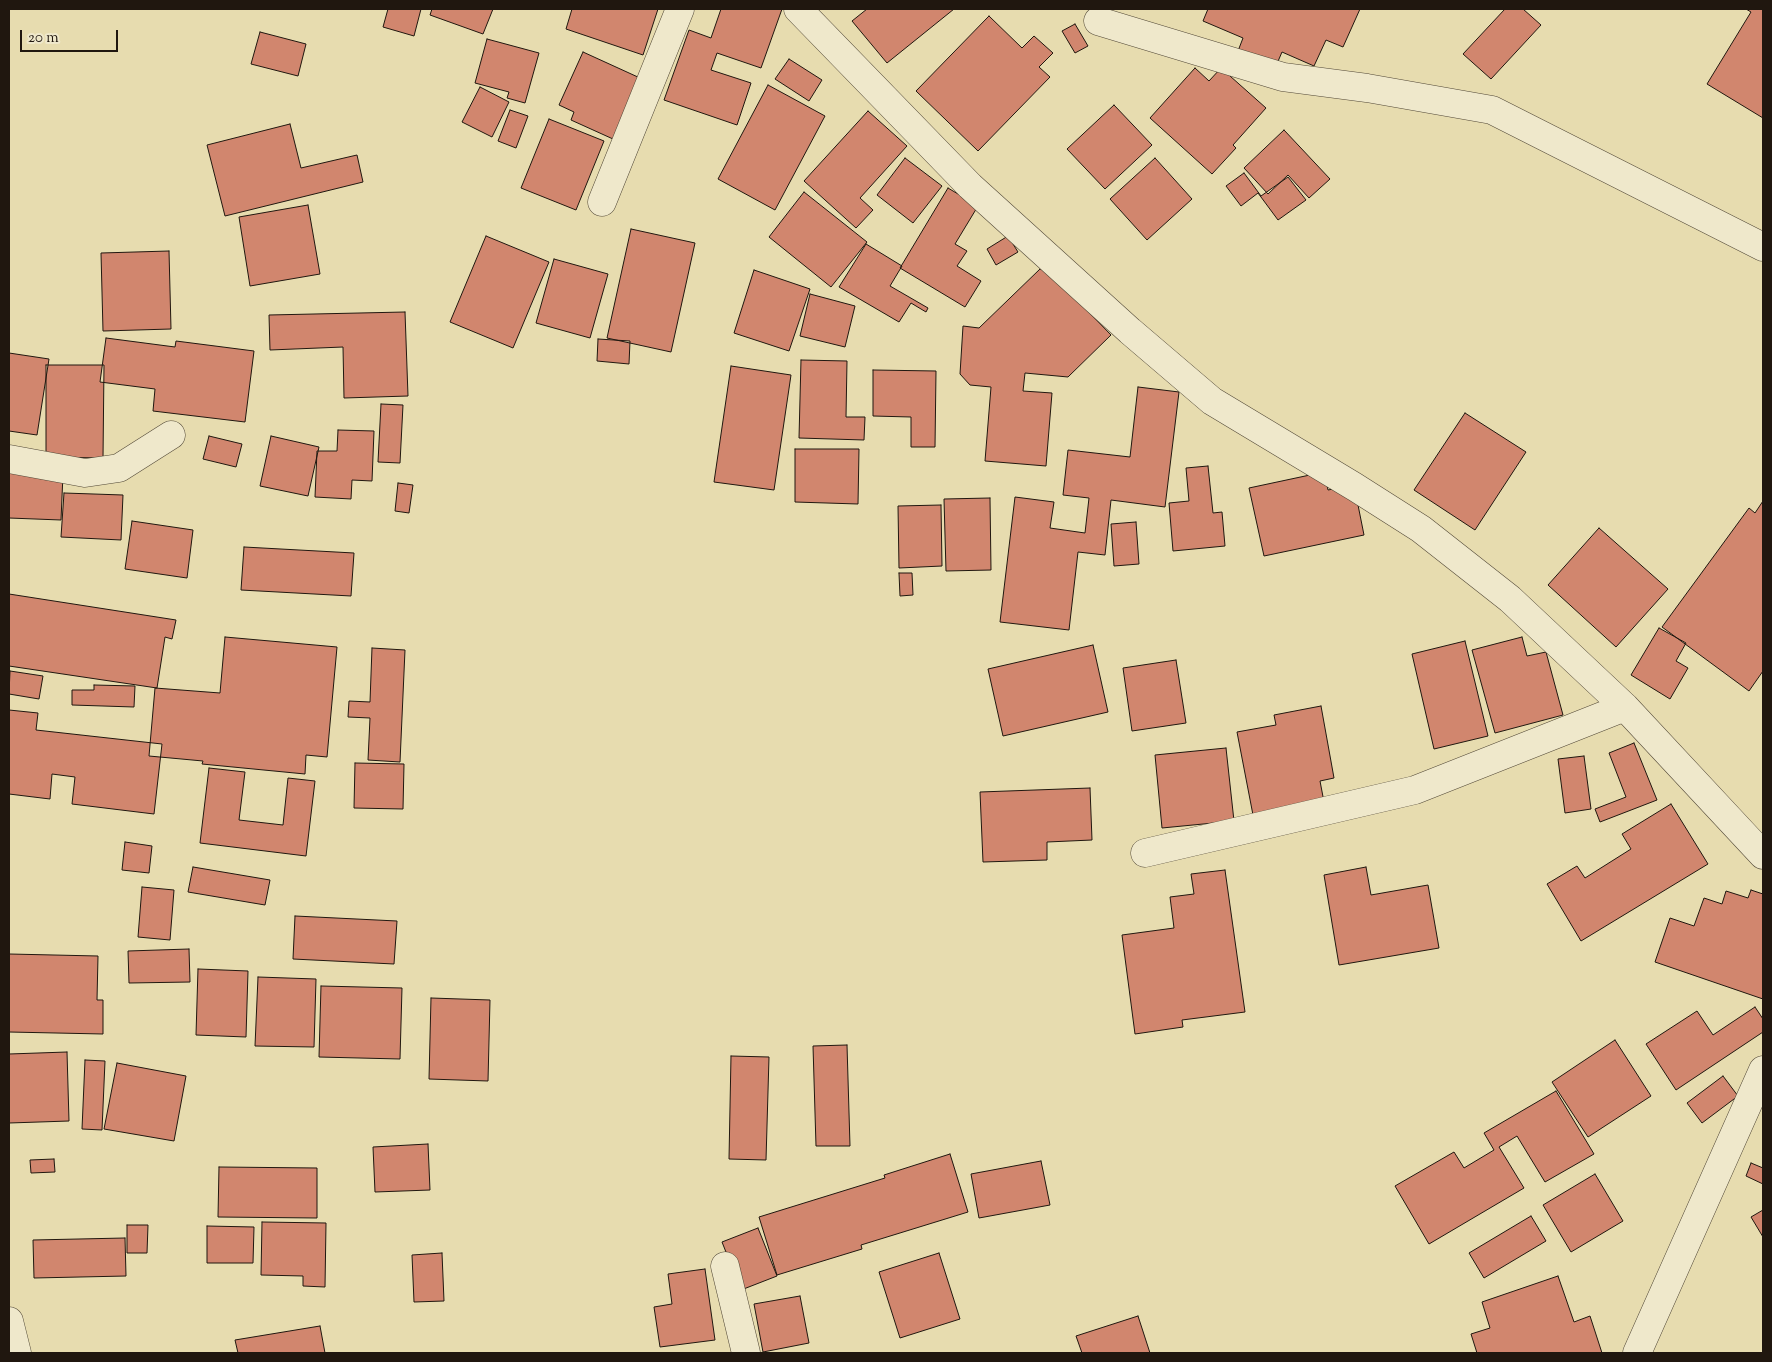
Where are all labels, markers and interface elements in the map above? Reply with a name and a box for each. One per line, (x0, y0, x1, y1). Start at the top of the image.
scale bar (22, 20, 120, 52)
text: 20 m (28, 28, 59, 49)

